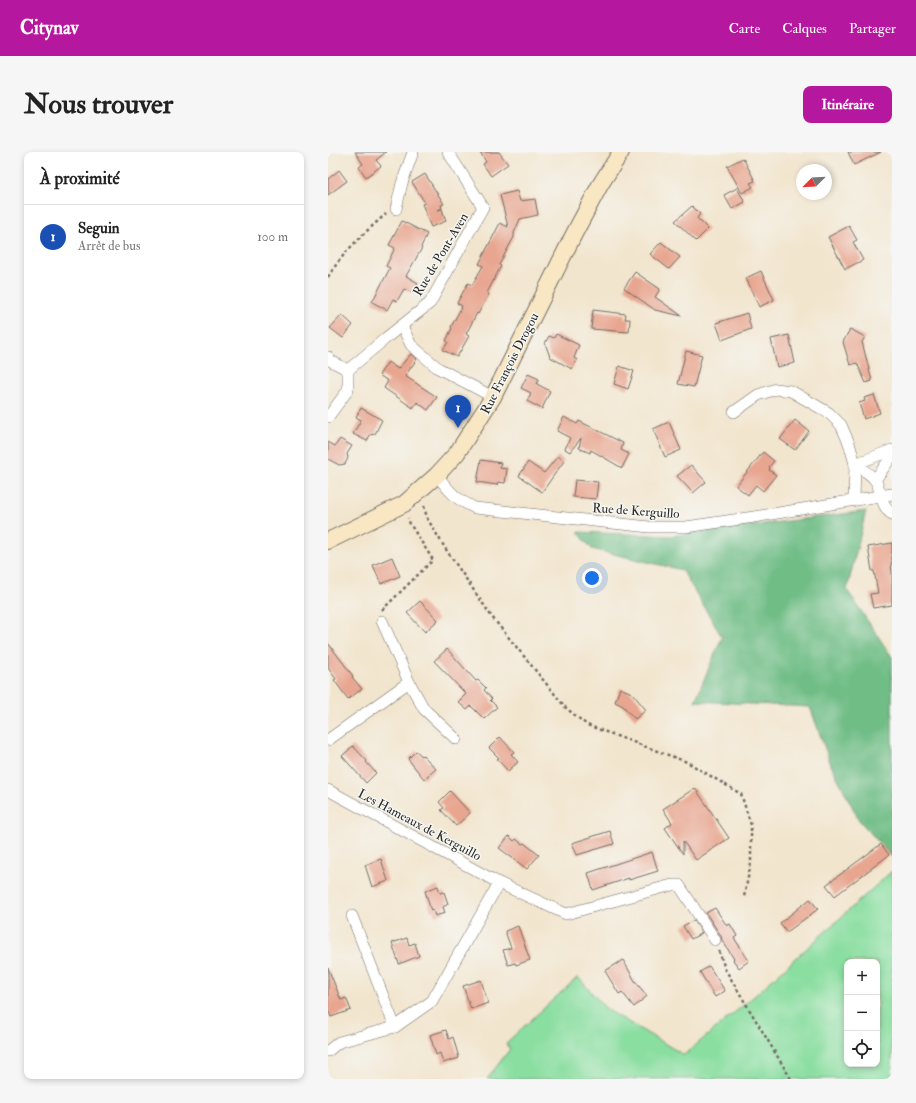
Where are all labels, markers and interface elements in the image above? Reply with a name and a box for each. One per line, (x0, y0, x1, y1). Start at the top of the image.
text: Citynav (20, 16, 79, 40)
text: Carte (729, 20, 760, 37)
text: Calques (782, 20, 827, 37)
text: Partager (849, 20, 896, 37)
button: Itinéraire (803, 86, 892, 123)
text: Nous trouver (24, 87, 173, 122)
north arrow (796, 164, 832, 200)
text: À proximité (40, 168, 120, 189)
street label: Rue de Pont-Aven (410, 210, 472, 299)
text: Seguin (78, 219, 120, 238)
text: 1 (51, 229, 55, 245)
text: 100 m (257, 229, 288, 245)
text: Arrêt de bus (78, 238, 140, 254)
street label: Rue François Drogou (477, 310, 543, 417)
pin: 1 (445, 395, 471, 428)
street label: Rue de Kerguillo (592, 500, 680, 522)
your location (582, 568, 602, 588)
street label: Les Hameaux de Kerguillo (355, 786, 484, 864)
map controls (844, 959, 880, 1067)
button: + (844, 959, 880, 995)
button: − (844, 995, 880, 1031)
button: locate (844, 1031, 880, 1067)

